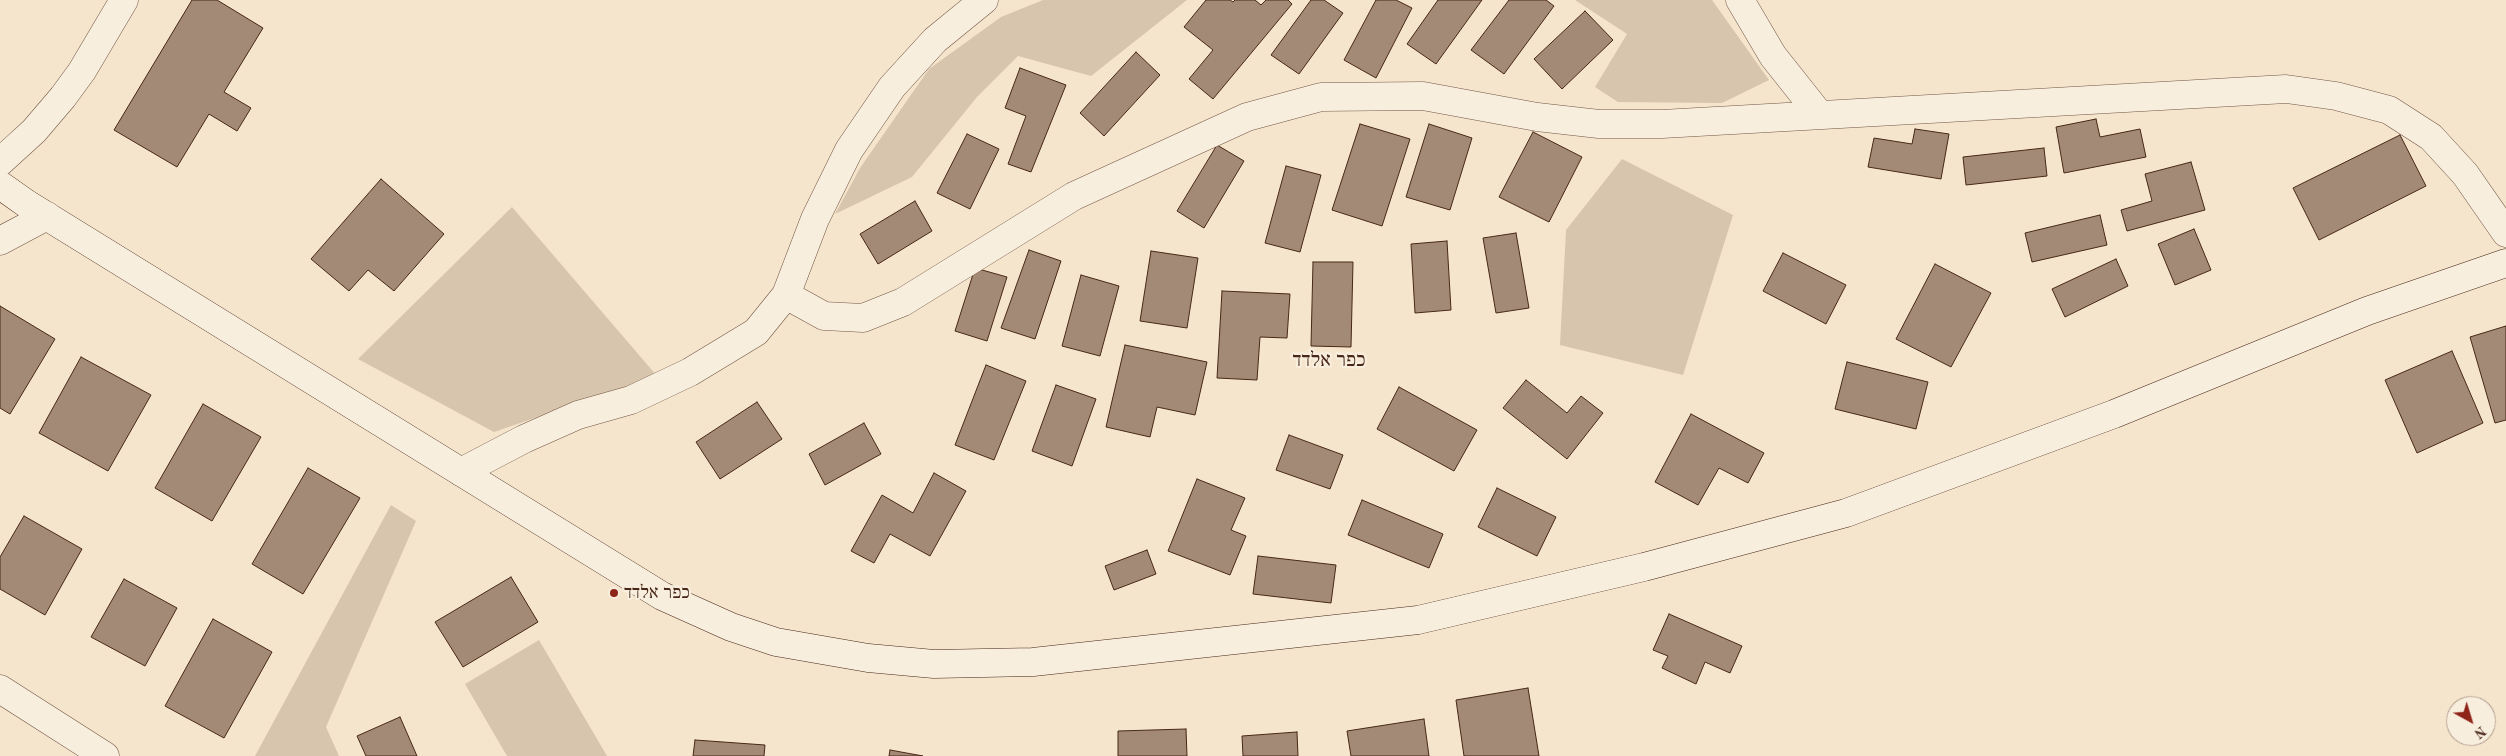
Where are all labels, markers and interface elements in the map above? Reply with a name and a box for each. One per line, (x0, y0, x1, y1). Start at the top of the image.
district label: כפר אלדד (1292, 349, 1366, 373)
place label: כפר אלדד (624, 582, 690, 604)
marker: כפר אלדד (608, 587, 620, 599)
north arrow (2446, 696, 2496, 746)
text: N (2471, 723, 2488, 741)

